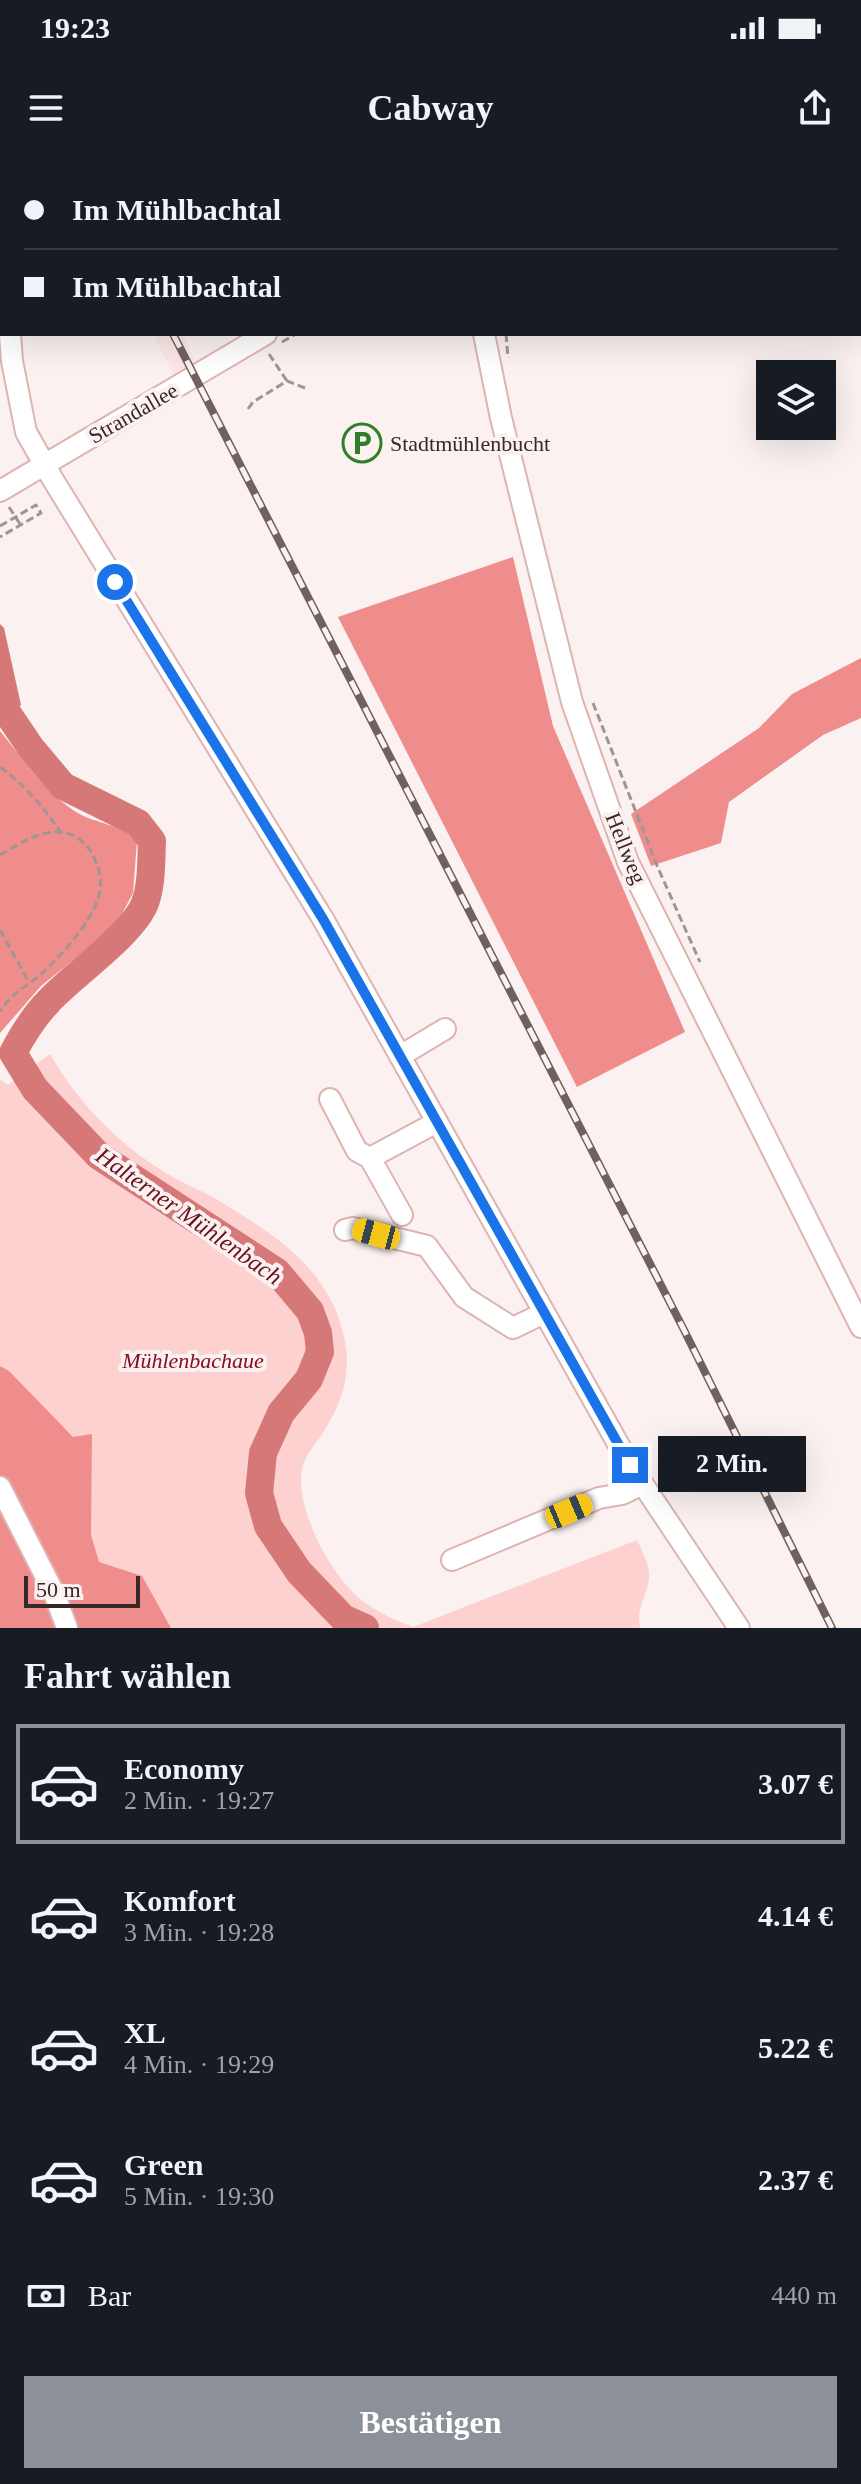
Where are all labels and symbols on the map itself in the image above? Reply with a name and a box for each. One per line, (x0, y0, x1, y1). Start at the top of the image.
street label: Strandallee (84, 377, 182, 449)
parking icon: Stadtmühlenbucht (341, 422, 383, 464)
place label: Stadtmühlenbucht (390, 431, 550, 456)
route start (97, 564, 133, 600)
street label: Hellweg (600, 809, 652, 887)
water label: Halterner Mühlenbach (90, 1142, 287, 1290)
car (350, 1216, 402, 1252)
park label: Mühlenbachaue (121, 1348, 264, 1373)
callout: 2 Min. (658, 1437, 806, 1493)
route end (612, 1447, 648, 1483)
car (542, 1491, 596, 1531)
scale bar (24, 1572, 140, 1608)

